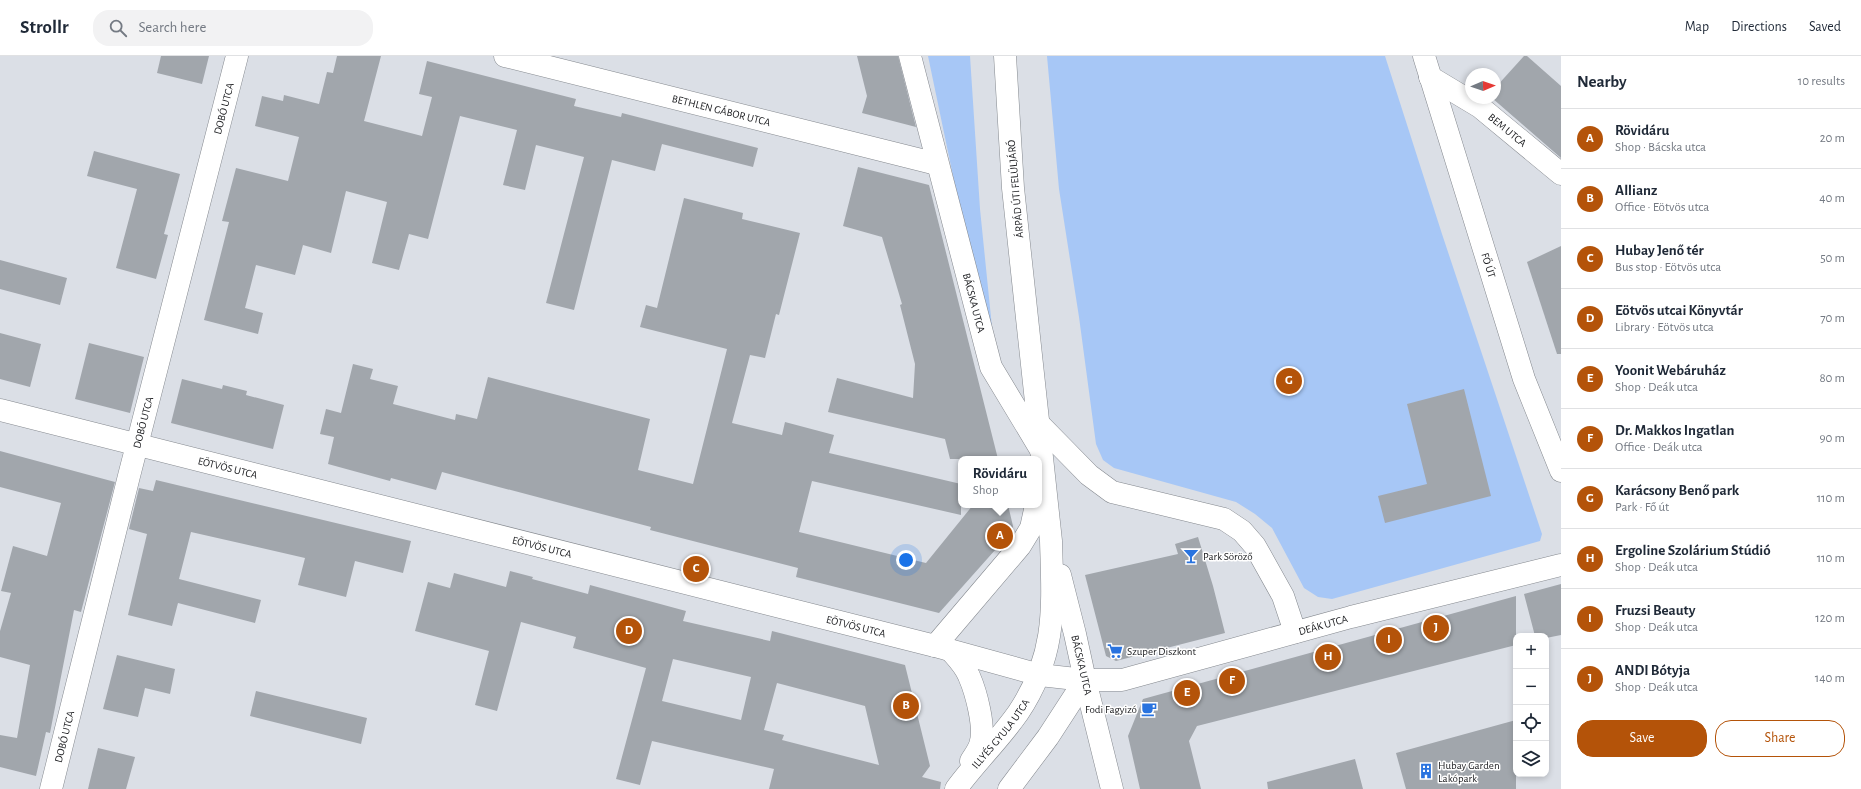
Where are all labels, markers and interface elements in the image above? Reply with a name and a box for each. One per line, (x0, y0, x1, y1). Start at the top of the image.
search box (93, 10, 373, 46)
icon: search (107, 17, 129, 39)
text: Strollr (20, 18, 69, 37)
text: Search here (139, 20, 206, 35)
text: Map (1685, 20, 1709, 34)
text: Directions (1731, 20, 1787, 34)
text: Saved (1809, 20, 1841, 34)
north arrow (1465, 68, 1501, 104)
text: Nearby (1577, 73, 1627, 90)
text: 10 results (1798, 75, 1845, 88)
street label: DOBÓ UTCA (212, 81, 236, 136)
street label: BETHLEN GÁBOR UTCA (671, 93, 772, 128)
street label: BEM UTCA (1486, 111, 1529, 149)
text: Rövidáru (1615, 123, 1669, 138)
text: A (1586, 132, 1594, 145)
text: 20 m (1820, 132, 1845, 145)
street label: ÁRPÁD ÚTI FELÜLJÁRÓ (1005, 139, 1025, 239)
text: Shop · Bácska utca (1615, 141, 1706, 154)
text: Allianz (1615, 183, 1657, 198)
text: B (1586, 192, 1594, 205)
text: 40 m (1819, 192, 1845, 205)
text: Office · Eötvös utca (1615, 201, 1709, 214)
text: Hubay Jenő tér (1615, 243, 1704, 258)
street label: FŐ ÚT (1479, 251, 1498, 280)
text: C (1587, 252, 1593, 265)
text: 50 m (1820, 252, 1845, 265)
text: Bus stop · Eötvös utca (1615, 261, 1721, 274)
street label: BÁCSKA UTCA (961, 272, 987, 335)
text: Eötvös utcai Könyvtár (1615, 303, 1743, 318)
text: D (1586, 312, 1594, 325)
text: 70 m (1820, 312, 1845, 325)
text: Library · Eötvös utca (1615, 321, 1714, 334)
text: Yoonit Webáruház (1615, 363, 1726, 378)
pin: G (1276, 366, 1302, 396)
text: E (1587, 372, 1593, 385)
text: 80 m (1819, 372, 1845, 385)
text: Shop · Deák utca (1615, 381, 1698, 394)
street label: DOBÓ UTCA (131, 395, 155, 449)
text: Dr. Makkos Ingatlan (1615, 423, 1735, 438)
text: F (1587, 432, 1593, 445)
text: 90 m (1819, 432, 1845, 445)
text: Office · Deák utca (1615, 441, 1703, 454)
street label: EÖTVÖS UTCA (197, 455, 259, 481)
popup (958, 456, 1042, 508)
text: Rövidáru (973, 466, 1027, 481)
text: Karácsony Benő park (1615, 483, 1739, 498)
text: Shop (973, 484, 999, 497)
text: G (1586, 492, 1594, 505)
text: 110 m (1817, 492, 1845, 505)
text: Park · Fő út (1615, 501, 1669, 514)
pin: A (987, 521, 1013, 551)
street label: EÖTVÖS UTCA (511, 534, 573, 560)
text: Ergoline Szolárium Stúdió (1615, 543, 1771, 558)
bar icon: Park Söröző (1182, 547, 1200, 565)
your location (896, 550, 916, 570)
place label: Park Söröző (1203, 551, 1253, 562)
text: H (1585, 552, 1595, 565)
text: 110 m (1817, 552, 1845, 565)
pin: C (683, 554, 709, 584)
text: Shop · Deák utca (1615, 561, 1698, 574)
text: Fruzsi Beauty (1615, 603, 1695, 618)
text: I (1588, 612, 1592, 625)
text: 120 m (1815, 612, 1845, 625)
street label: DEÁK UTCA (1297, 613, 1350, 637)
pin: J (1423, 613, 1449, 643)
street label: EÖTVÖS UTCA (825, 614, 888, 640)
pin: D (616, 616, 642, 646)
text: Shop · Deák utca (1615, 621, 1698, 634)
pin: I (1376, 625, 1402, 655)
map controls (1513, 633, 1549, 777)
button: + (1513, 633, 1549, 669)
street label: BÁCSKA UTCA (1069, 634, 1095, 697)
supermarket icon: Szuper Diszkont (1106, 642, 1124, 660)
pin: H (1315, 642, 1341, 672)
place label: Szuper Diszkont (1127, 646, 1197, 657)
text: ANDI Bótyja (1615, 663, 1690, 678)
pin: F (1219, 666, 1245, 696)
button: − (1513, 669, 1549, 705)
text: J (1588, 672, 1592, 685)
text: 140 m (1815, 672, 1845, 685)
pin: E (1174, 678, 1200, 708)
text: Shop · Deák utca (1615, 681, 1698, 694)
pin: B (893, 691, 919, 721)
street label: ILLYÉS GYULA UTCA (970, 697, 1032, 771)
cafe icon: Fodi Fagyizó (1140, 700, 1158, 718)
place label: Fodi Fagyizó (1085, 704, 1137, 715)
button: locate (1513, 705, 1549, 741)
street label: DOBÓ UTCA (53, 709, 76, 764)
button: Save (1577, 720, 1707, 757)
button: Share (1715, 720, 1845, 757)
button: layers (1513, 741, 1549, 777)
place label: Hubay Garden Lakópark (1438, 760, 1500, 784)
building icon: Hubay Garden Lakópark (1417, 762, 1435, 780)

